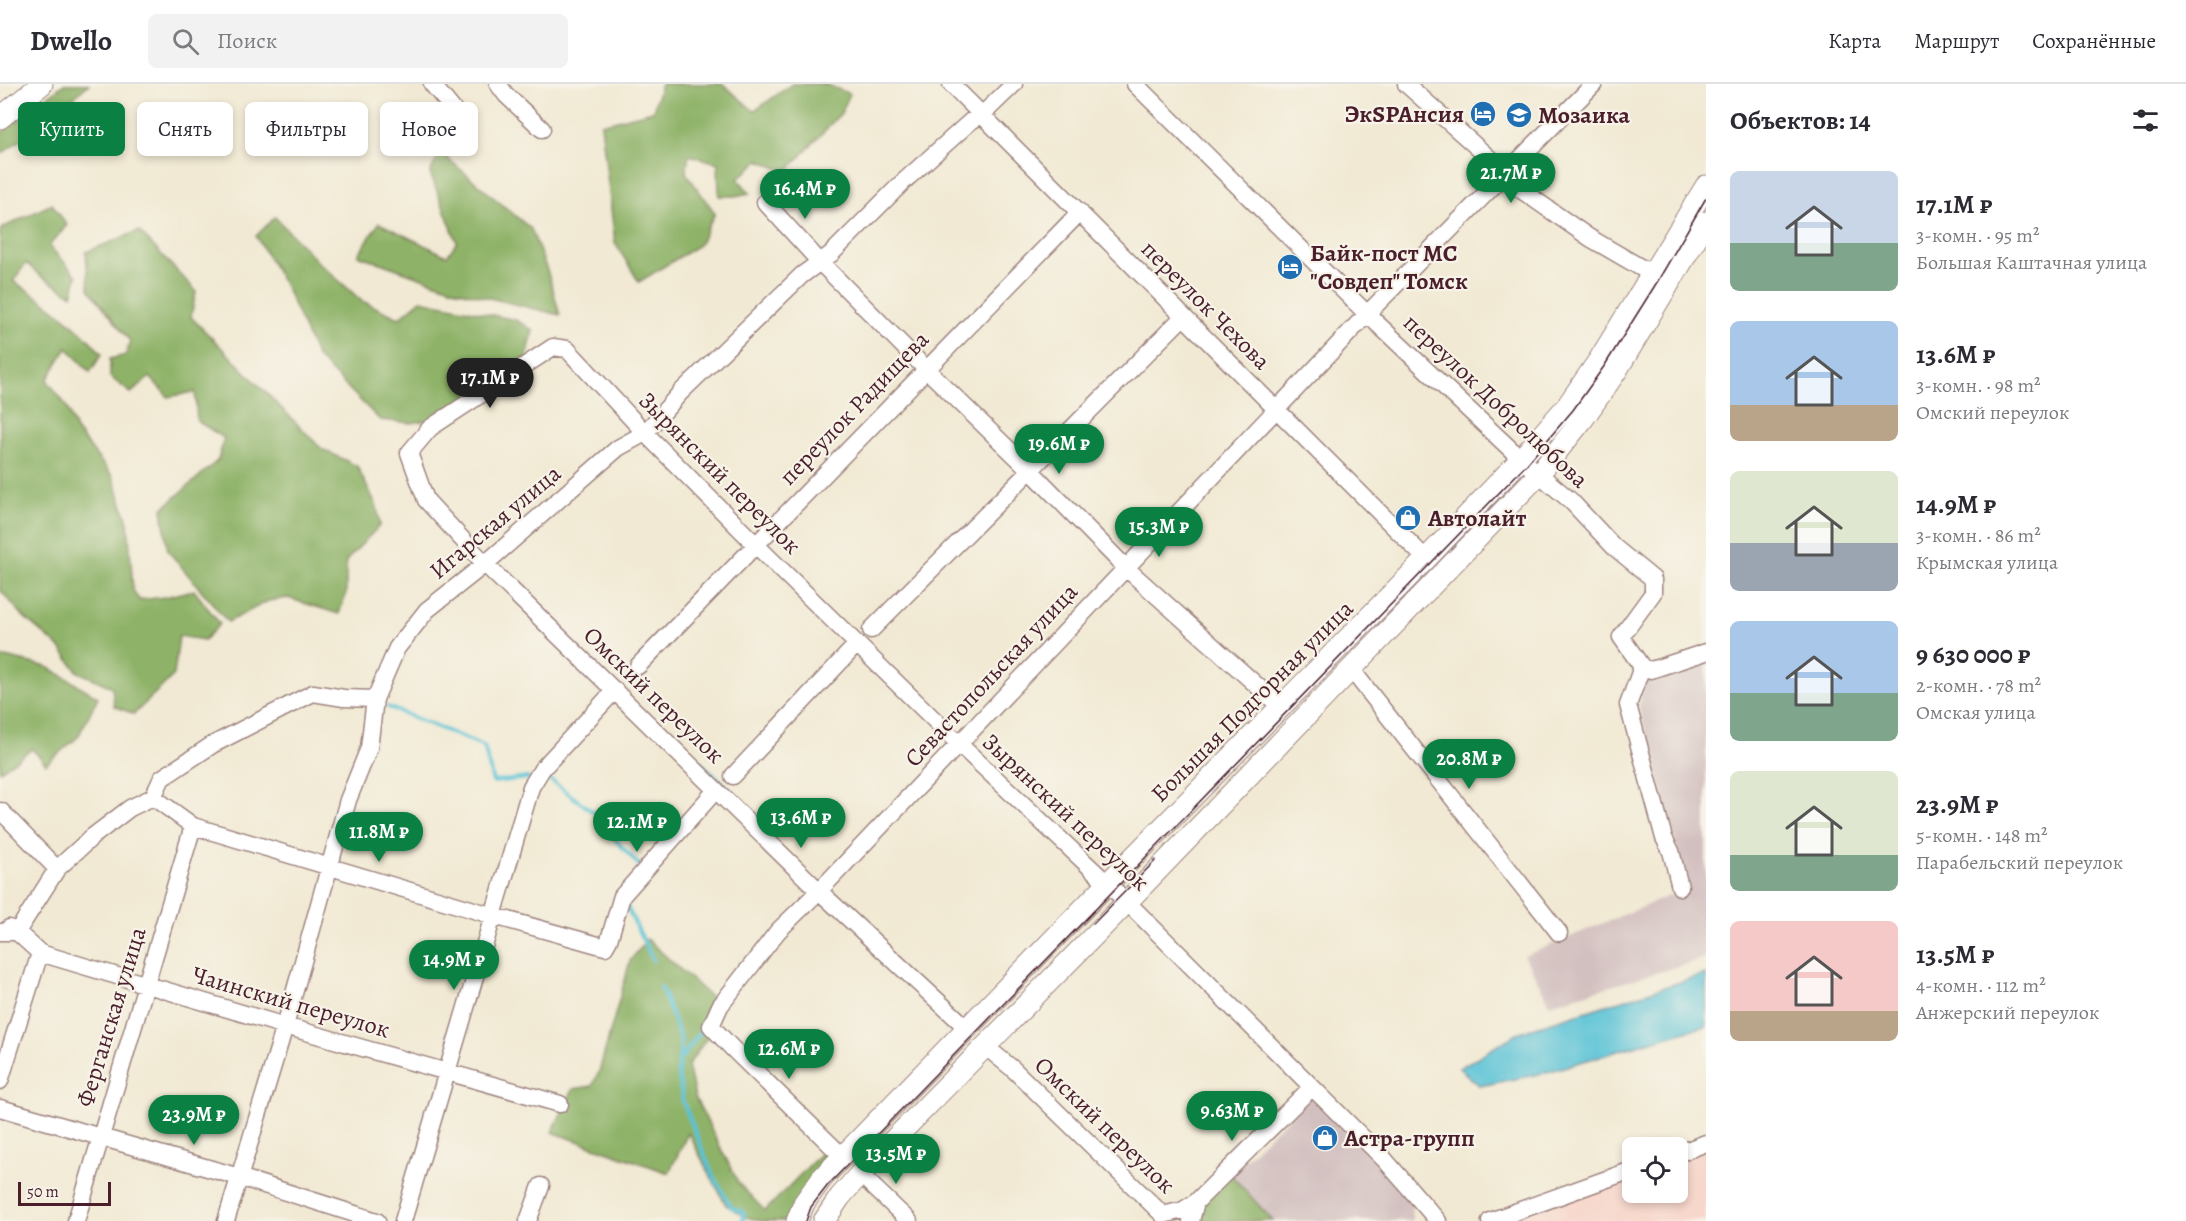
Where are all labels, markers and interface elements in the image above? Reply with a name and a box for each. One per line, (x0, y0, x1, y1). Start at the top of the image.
search box (148, 14, 568, 68)
text: Dwello (30, 22, 112, 60)
icon: search (169, 25, 202, 58)
text: Поиск (217, 26, 277, 56)
text: Карта (1828, 27, 1881, 55)
text: Маршрут (1914, 27, 1999, 55)
text: Сохранённые (2032, 27, 2156, 55)
place label: ЭкSPAнсия (1345, 98, 1464, 130)
hotel icon: ЭкSPAнсия (1468, 99, 1498, 129)
place label: Мозаика (1538, 99, 1631, 131)
school or university icon: Мозаика (1504, 100, 1534, 130)
chip: Купить (18, 102, 125, 156)
chip: Снять (137, 102, 233, 156)
chip: Фильтры (245, 102, 368, 156)
chip: Новое (380, 102, 478, 156)
text: Объектов: 14 (1730, 103, 1871, 138)
icon: filters (2129, 104, 2162, 137)
pin: 21.7M ₽ (1456, 153, 1566, 204)
text: 21.7M ₽ (1480, 159, 1542, 186)
pin: 16.4M ₽ (750, 169, 860, 220)
text: 16.4M ₽ (774, 175, 836, 202)
text: 17.1M ₽ (1916, 187, 1992, 222)
icon: home (1778, 195, 1850, 267)
text: 3-комн. · 95 m² (1916, 222, 2040, 249)
street label: переулок Чехова (1134, 233, 1278, 377)
place label: Байк-пост MC "Совдеп" Томск (1310, 237, 1468, 297)
text: Большая Каштачная улица (1916, 249, 2147, 276)
hotel icon: Байк-пост MC "Совдеп" Томск (1275, 252, 1305, 282)
street label: переулок Добролюбова (1397, 307, 1595, 495)
street label: переулок Радищева (772, 324, 936, 492)
text: 13.6M ₽ (1916, 337, 1995, 372)
icon: home (1778, 345, 1850, 417)
pin: 17.1M ₽ (435, 358, 545, 409)
text: 17.1M ₽ (461, 364, 519, 391)
text: 3-комн. · 98 m² (1916, 372, 2041, 399)
street label: Зырянский переулок (632, 385, 808, 561)
text: Омский переулок (1916, 399, 2069, 426)
pin: 19.6M ₽ (1004, 424, 1114, 475)
text: 19.6M ₽ (1028, 430, 1090, 457)
street label: Игарская улица (422, 457, 568, 587)
text: 14.9M ₽ (1916, 487, 1996, 522)
icon: home (1778, 495, 1850, 567)
place label: Автолайт (1427, 502, 1526, 534)
shop icon: Автолайт (1393, 503, 1423, 533)
pin: 15.3M ₽ (1104, 507, 1214, 558)
text: 15.3M ₽ (1129, 513, 1189, 540)
text: 3-комн. · 86 m² (1916, 522, 2041, 549)
text: Крымская улица (1916, 549, 2058, 576)
street label: Севастопольская улица (897, 576, 1085, 774)
street label: Большая Подгорная улица (1144, 593, 1360, 809)
street label: Омский переулок (577, 620, 731, 770)
text: 9 630 000 ₽ (1916, 637, 2030, 672)
icon: home (1778, 645, 1850, 717)
text: 2-комн. · 78 m² (1916, 672, 2041, 699)
text: Омская улица (1916, 699, 2036, 726)
street label: Зырянский переулок (976, 726, 1156, 898)
pin: 20.8M ₽ (1414, 739, 1524, 790)
text: 20.8M ₽ (1436, 745, 1502, 772)
text: 23.9M ₽ (1916, 787, 1999, 822)
icon: home (1778, 795, 1850, 867)
pin: 13.6M ₽ (746, 798, 856, 849)
pin: 12.1M ₽ (582, 802, 692, 853)
text: 13.6M ₽ (770, 804, 832, 831)
text: 12.1M ₽ (607, 808, 667, 835)
pin: 11.8M ₽ (324, 812, 434, 863)
text: 11.8M ₽ (349, 818, 409, 845)
text: 5-комн. · 148 m² (1916, 822, 2048, 849)
text: Парабельский переулок (1916, 849, 2123, 876)
street label: Ферганская улица (68, 923, 154, 1111)
text: 13.5M ₽ (1916, 937, 1994, 972)
pin: 14.9M ₽ (399, 940, 509, 991)
icon: home (1778, 945, 1850, 1017)
text: 14.9M ₽ (423, 946, 485, 973)
street label: Чаинский переулок (188, 958, 394, 1046)
text: 4-комн. · 112 m² (1916, 972, 2046, 999)
text: Анжерский переулок (1916, 999, 2099, 1026)
pin: 12.6M ₽ (734, 1029, 844, 1080)
text: 12.6M ₽ (758, 1035, 820, 1062)
street label: Омский переулок (1028, 1050, 1182, 1200)
pin: 9.63M ₽ (1177, 1091, 1287, 1142)
pin: 23.9M ₽ (139, 1095, 249, 1146)
text: 9.63M ₽ (1200, 1097, 1264, 1124)
text: 23.9M ₽ (162, 1101, 226, 1128)
place label: Астра-групп (1343, 1122, 1475, 1154)
shop icon: Астра-групп (1310, 1123, 1340, 1153)
pin: 13.5M ₽ (841, 1134, 951, 1185)
map controls (1622, 1137, 1688, 1203)
button: locate (1622, 1137, 1688, 1203)
text: 13.5M ₽ (866, 1140, 926, 1167)
scale bar (18, 1179, 111, 1206)
text: 50 m (27, 1181, 59, 1203)

